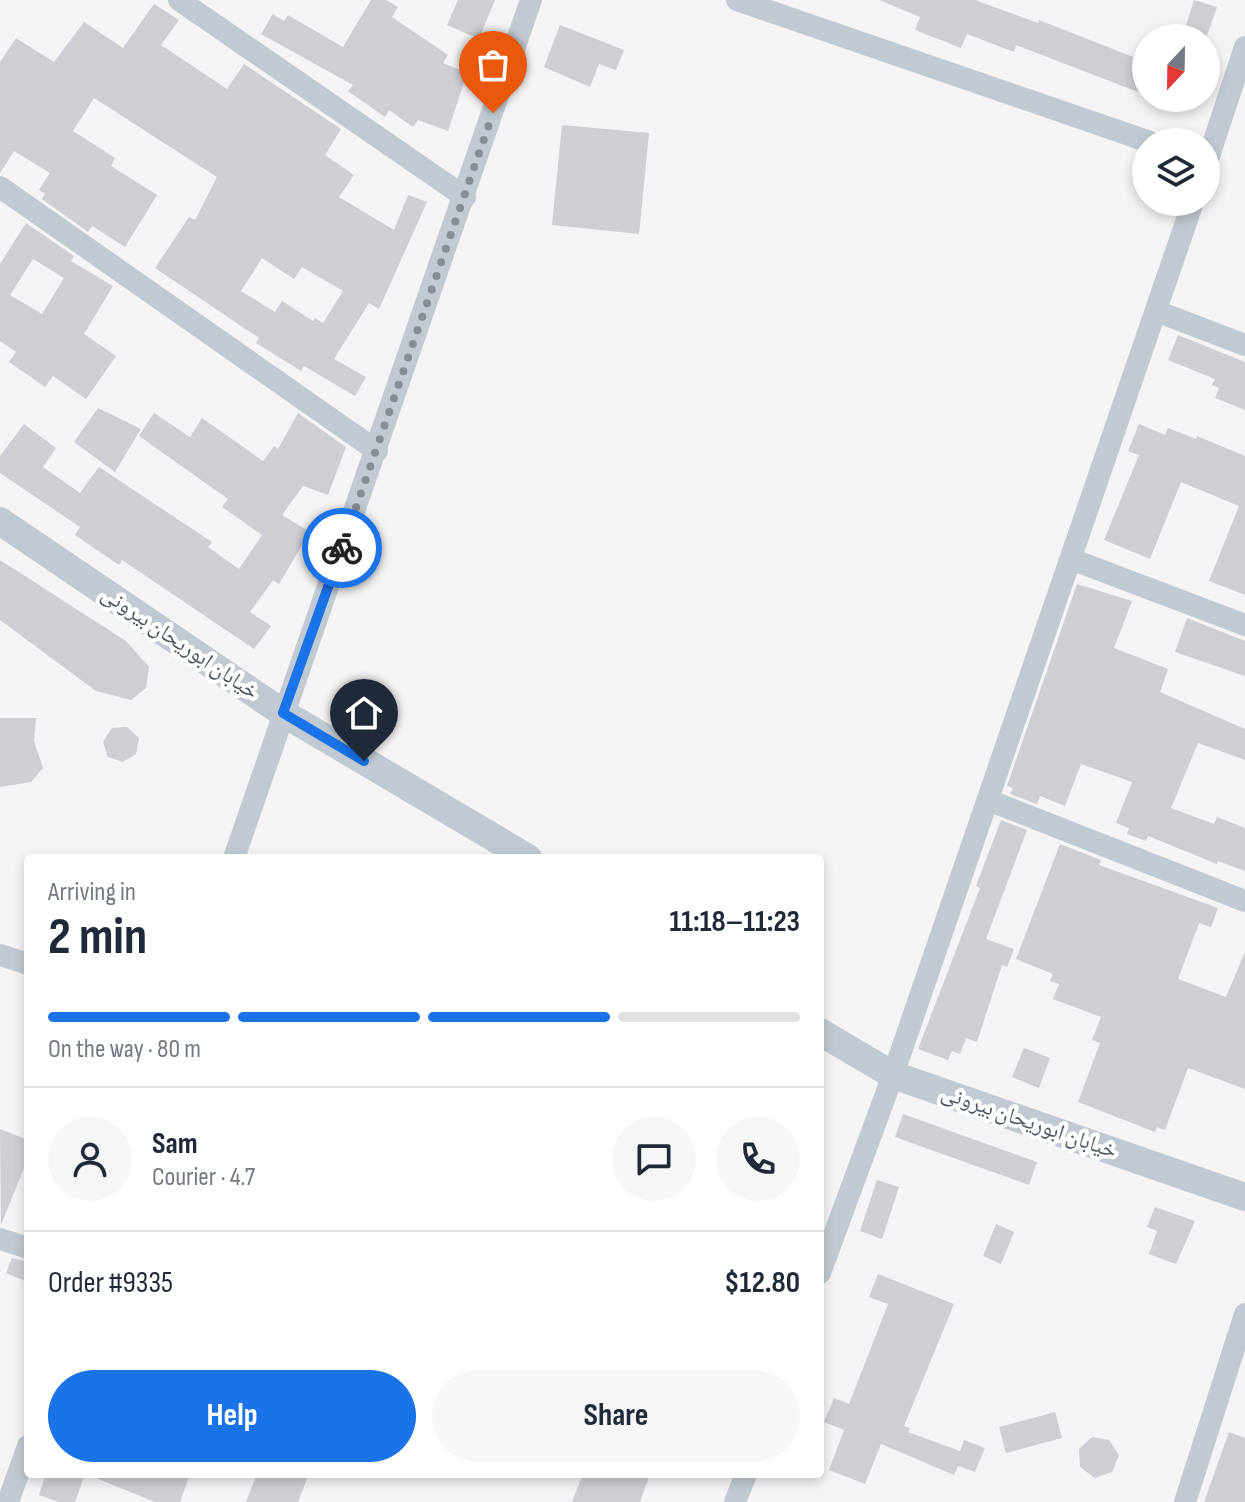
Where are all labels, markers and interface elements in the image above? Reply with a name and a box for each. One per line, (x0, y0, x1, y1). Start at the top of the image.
north arrow (1132, 24, 1220, 112)
map controls (1132, 24, 1220, 216)
pin (459, 31, 527, 113)
icon: bag (471, 43, 515, 87)
button: layers (1132, 128, 1220, 216)
courier (302, 508, 382, 588)
icon: bike (320, 526, 364, 570)
street label: خیابان ابوریحان بیرونی (96, 580, 264, 706)
pin (330, 679, 398, 761)
icon: home (342, 691, 386, 735)
text: Arriving in (48, 877, 136, 908)
text: 11:18–11:23 (670, 904, 800, 940)
text: 2 min (48, 906, 147, 969)
text: On the way · 80 m (48, 1034, 201, 1065)
street label: خیابان ابوریحان بیرونی (938, 1079, 1120, 1165)
button: person (48, 1117, 132, 1201)
button: chat (612, 1117, 696, 1201)
button: phone (716, 1117, 800, 1201)
text: Sam (152, 1126, 198, 1162)
text: Courier · 4.7 (152, 1162, 255, 1193)
text: Order #9335 (48, 1265, 173, 1301)
text: $12.80 (724, 1265, 800, 1301)
button: Help (48, 1370, 416, 1462)
button: Share (432, 1370, 800, 1462)

